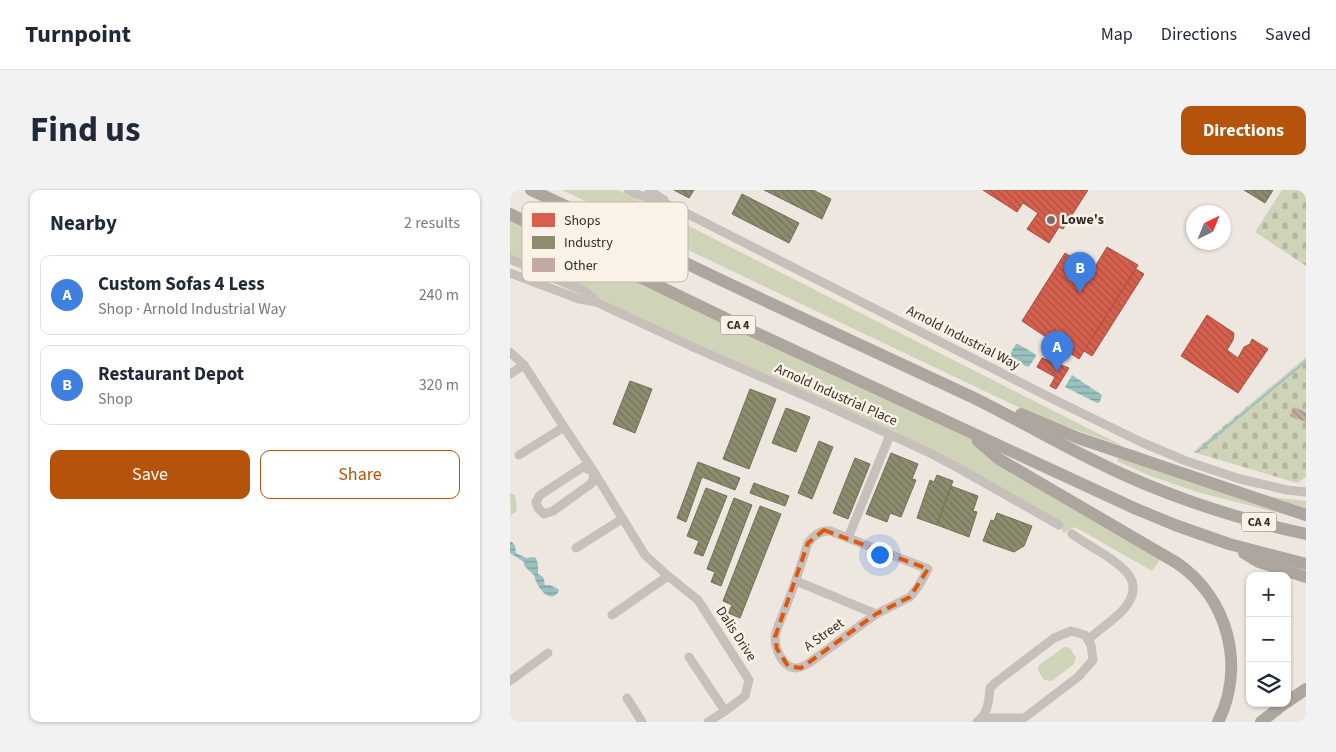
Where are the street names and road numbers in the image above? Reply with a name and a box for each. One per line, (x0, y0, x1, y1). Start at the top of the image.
street label: Arnold Industrial Way (903, 301, 1024, 375)
road number: CA 4 (720, 316, 756, 334)
street label: Arnold Industrial Place (772, 359, 901, 431)
road number: CA 4 (1242, 512, 1276, 532)
street label: Dalis Drive (711, 603, 761, 665)
street label: A Street (800, 613, 848, 656)

